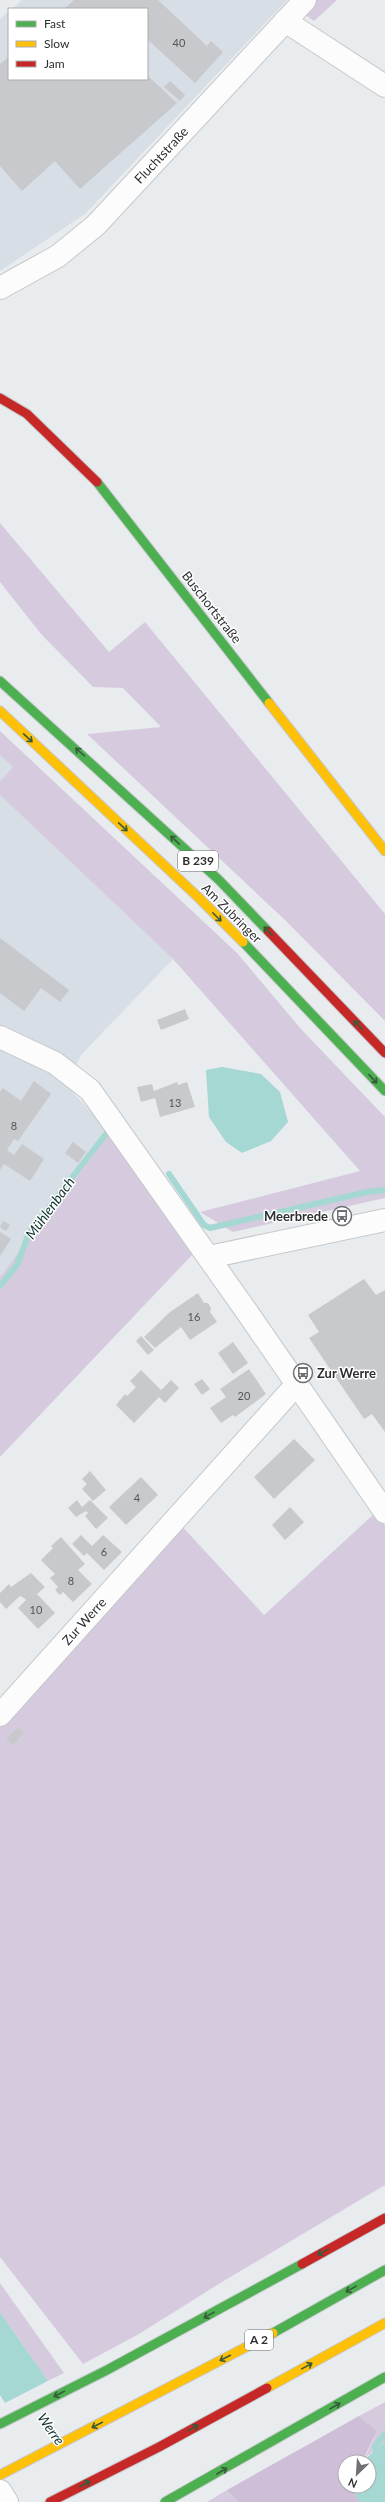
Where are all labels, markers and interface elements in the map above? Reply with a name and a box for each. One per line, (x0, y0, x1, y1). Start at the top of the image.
legend (8, 8, 148, 80)
text: Fast (44, 16, 66, 31)
text: Slow (44, 36, 70, 51)
house number: 40 (173, 36, 186, 49)
text: Jam (44, 56, 65, 71)
street label: Fluchtstraße (131, 123, 191, 187)
street label: Buschortstraße (179, 568, 245, 646)
one-way arrow (23, 733, 33, 742)
one-way arrow (75, 747, 85, 757)
one-way arrow (118, 822, 128, 832)
one-way arrow (170, 835, 180, 845)
road number: B 239 (178, 851, 218, 871)
street label: Am Zubringer (199, 880, 265, 946)
one-way arrow (212, 912, 222, 922)
one-way arrow (263, 926, 273, 936)
one-way arrow (353, 1020, 363, 1030)
one-way arrow (369, 1074, 378, 1084)
house number: 13 (169, 1096, 181, 1109)
house number: 8 (11, 1119, 17, 1132)
water label: Mühlenbach (21, 1173, 78, 1242)
bus stop icon: Meerbrede (331, 1205, 353, 1227)
place label: Meerbrede (264, 1208, 328, 1224)
house number: 16 (188, 1310, 200, 1323)
bus stop icon: Zur Werre (292, 1362, 314, 1384)
place label: Zur Werre (317, 1365, 376, 1381)
house number: 20 (238, 1389, 251, 1402)
house number: 4 (134, 1491, 141, 1504)
house number: 6 (101, 1545, 107, 1558)
house number: 8 (68, 1574, 74, 1587)
street label: Zur Werre (59, 1594, 109, 1648)
house number: 10 (30, 1603, 43, 1616)
one-way arrow (317, 2249, 329, 2257)
one-way arrow (345, 2286, 357, 2293)
one-way arrow (203, 2311, 215, 2319)
road number: A 2 (245, 2330, 273, 2350)
one-way arrow (219, 2355, 231, 2363)
one-way arrow (301, 2361, 313, 2369)
one-way arrow (54, 2391, 66, 2398)
one-way arrow (329, 2402, 341, 2410)
water label: Werre (34, 2409, 69, 2448)
one-way arrow (91, 2422, 103, 2429)
one-way arrow (187, 2424, 199, 2432)
north arrow (337, 2454, 377, 2494)
one-way arrow (216, 2466, 228, 2474)
text: N (346, 2476, 359, 2491)
one-way arrow (79, 2480, 91, 2488)

